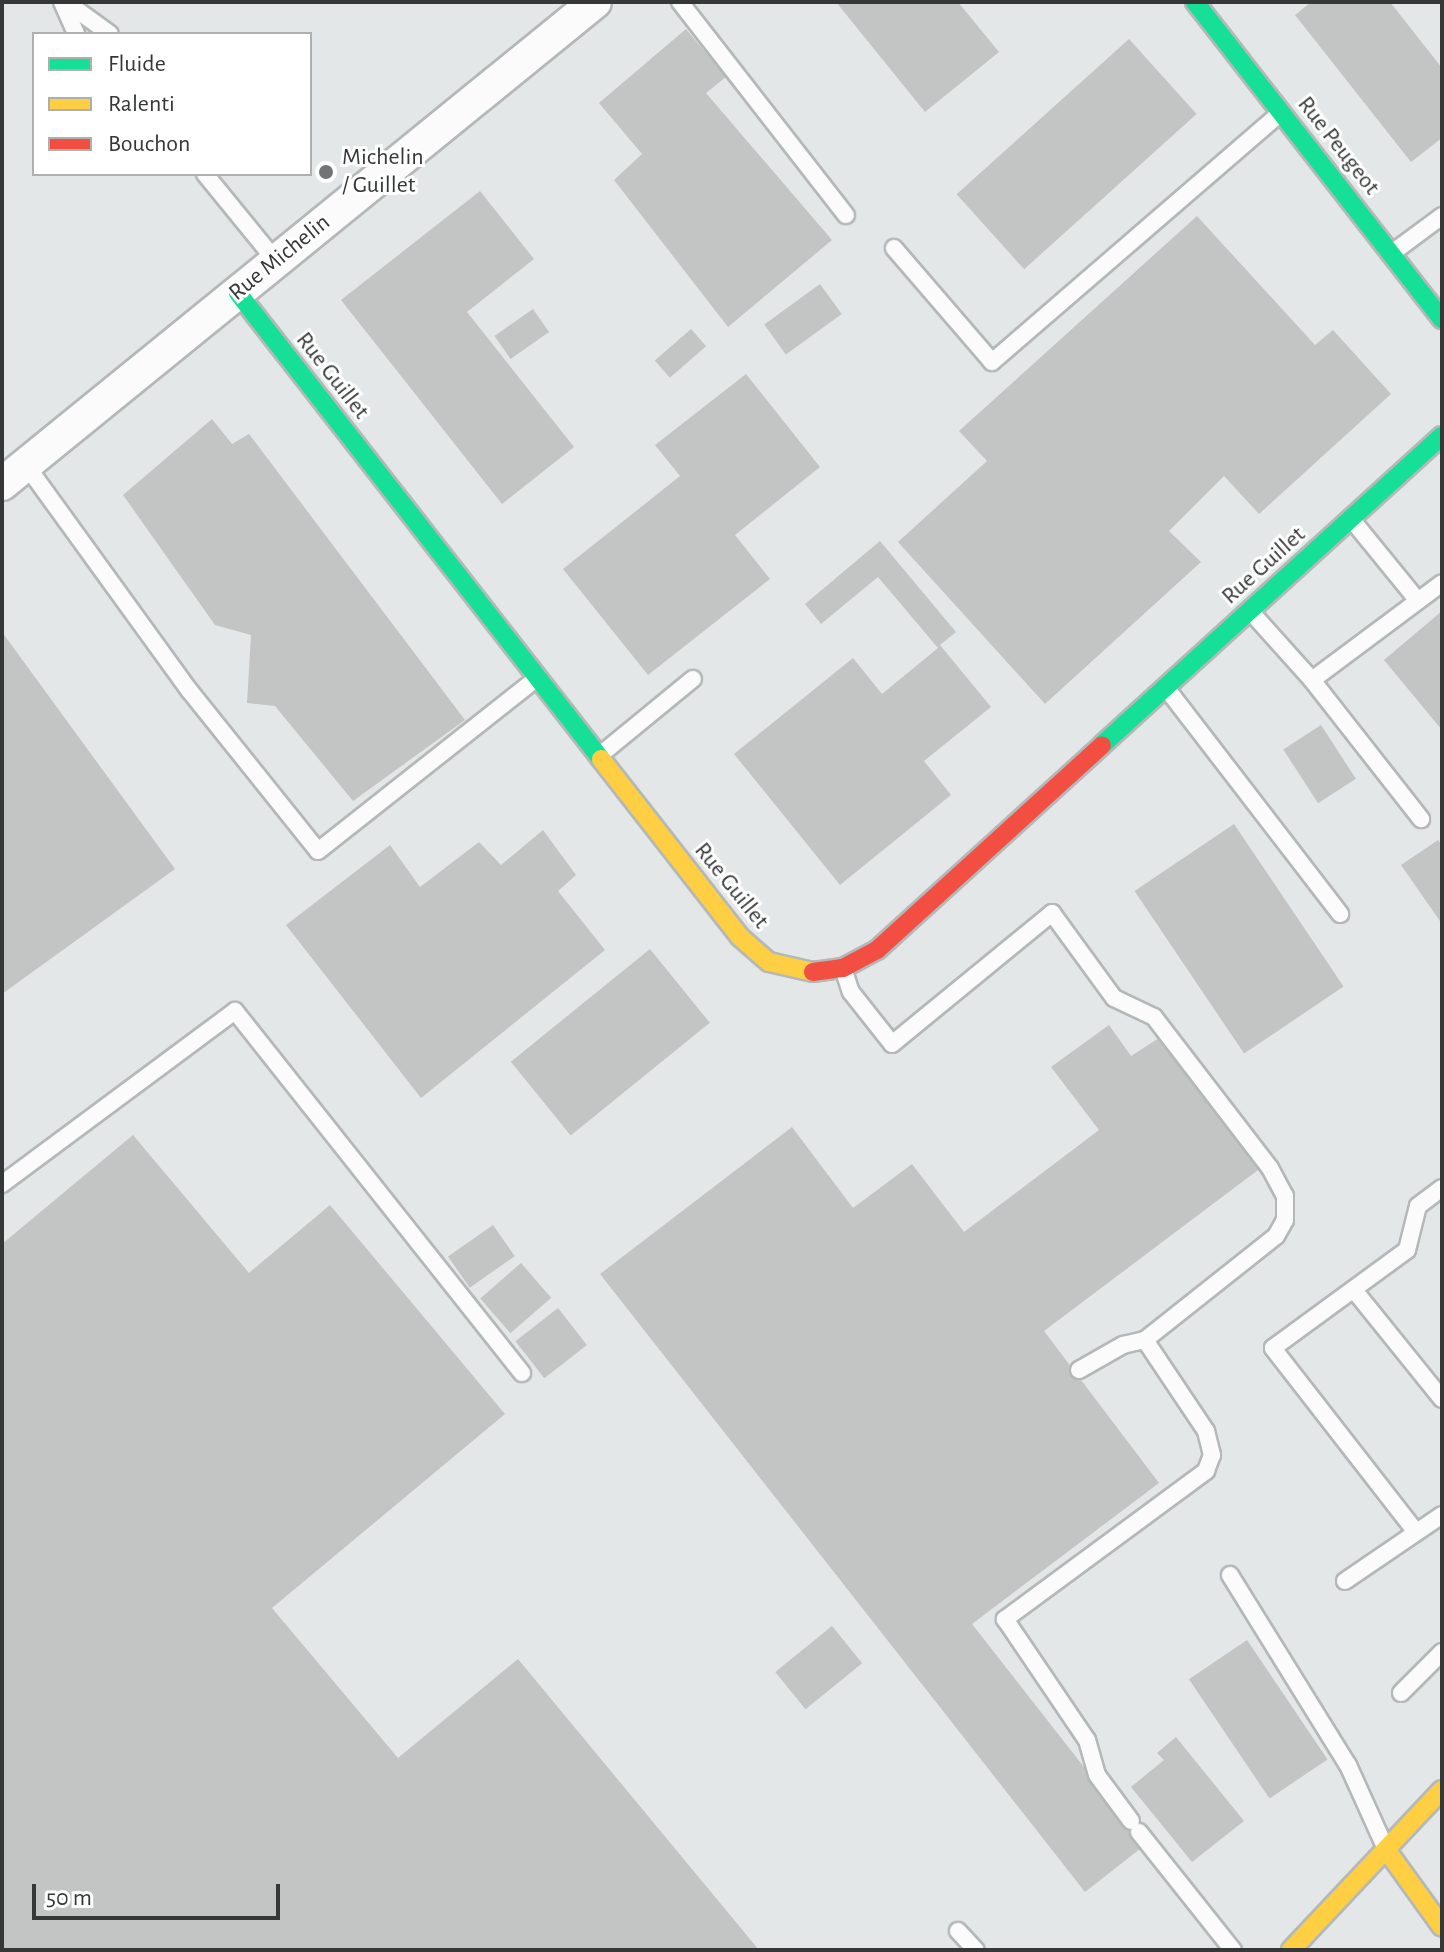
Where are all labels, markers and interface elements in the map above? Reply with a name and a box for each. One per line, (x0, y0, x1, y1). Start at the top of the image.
legend (32, 32, 312, 176)
text: Fluide (108, 52, 166, 76)
street label: Rue Peugeot (1291, 91, 1385, 201)
text: Ralenti (108, 92, 175, 116)
text: Bouchon (108, 132, 190, 156)
place label: Michelin / Guillet (342, 144, 424, 200)
marker: Michelin / Guillet (317, 163, 335, 181)
street label: Rue Michelin (224, 209, 336, 307)
street label: Rue Guillet (289, 327, 375, 425)
street label: Rue Guillet (1216, 521, 1312, 611)
street label: Rue Guillet (688, 837, 774, 935)
scale bar (36, 1868, 284, 1918)
text: 50 m (46, 1886, 92, 1910)

